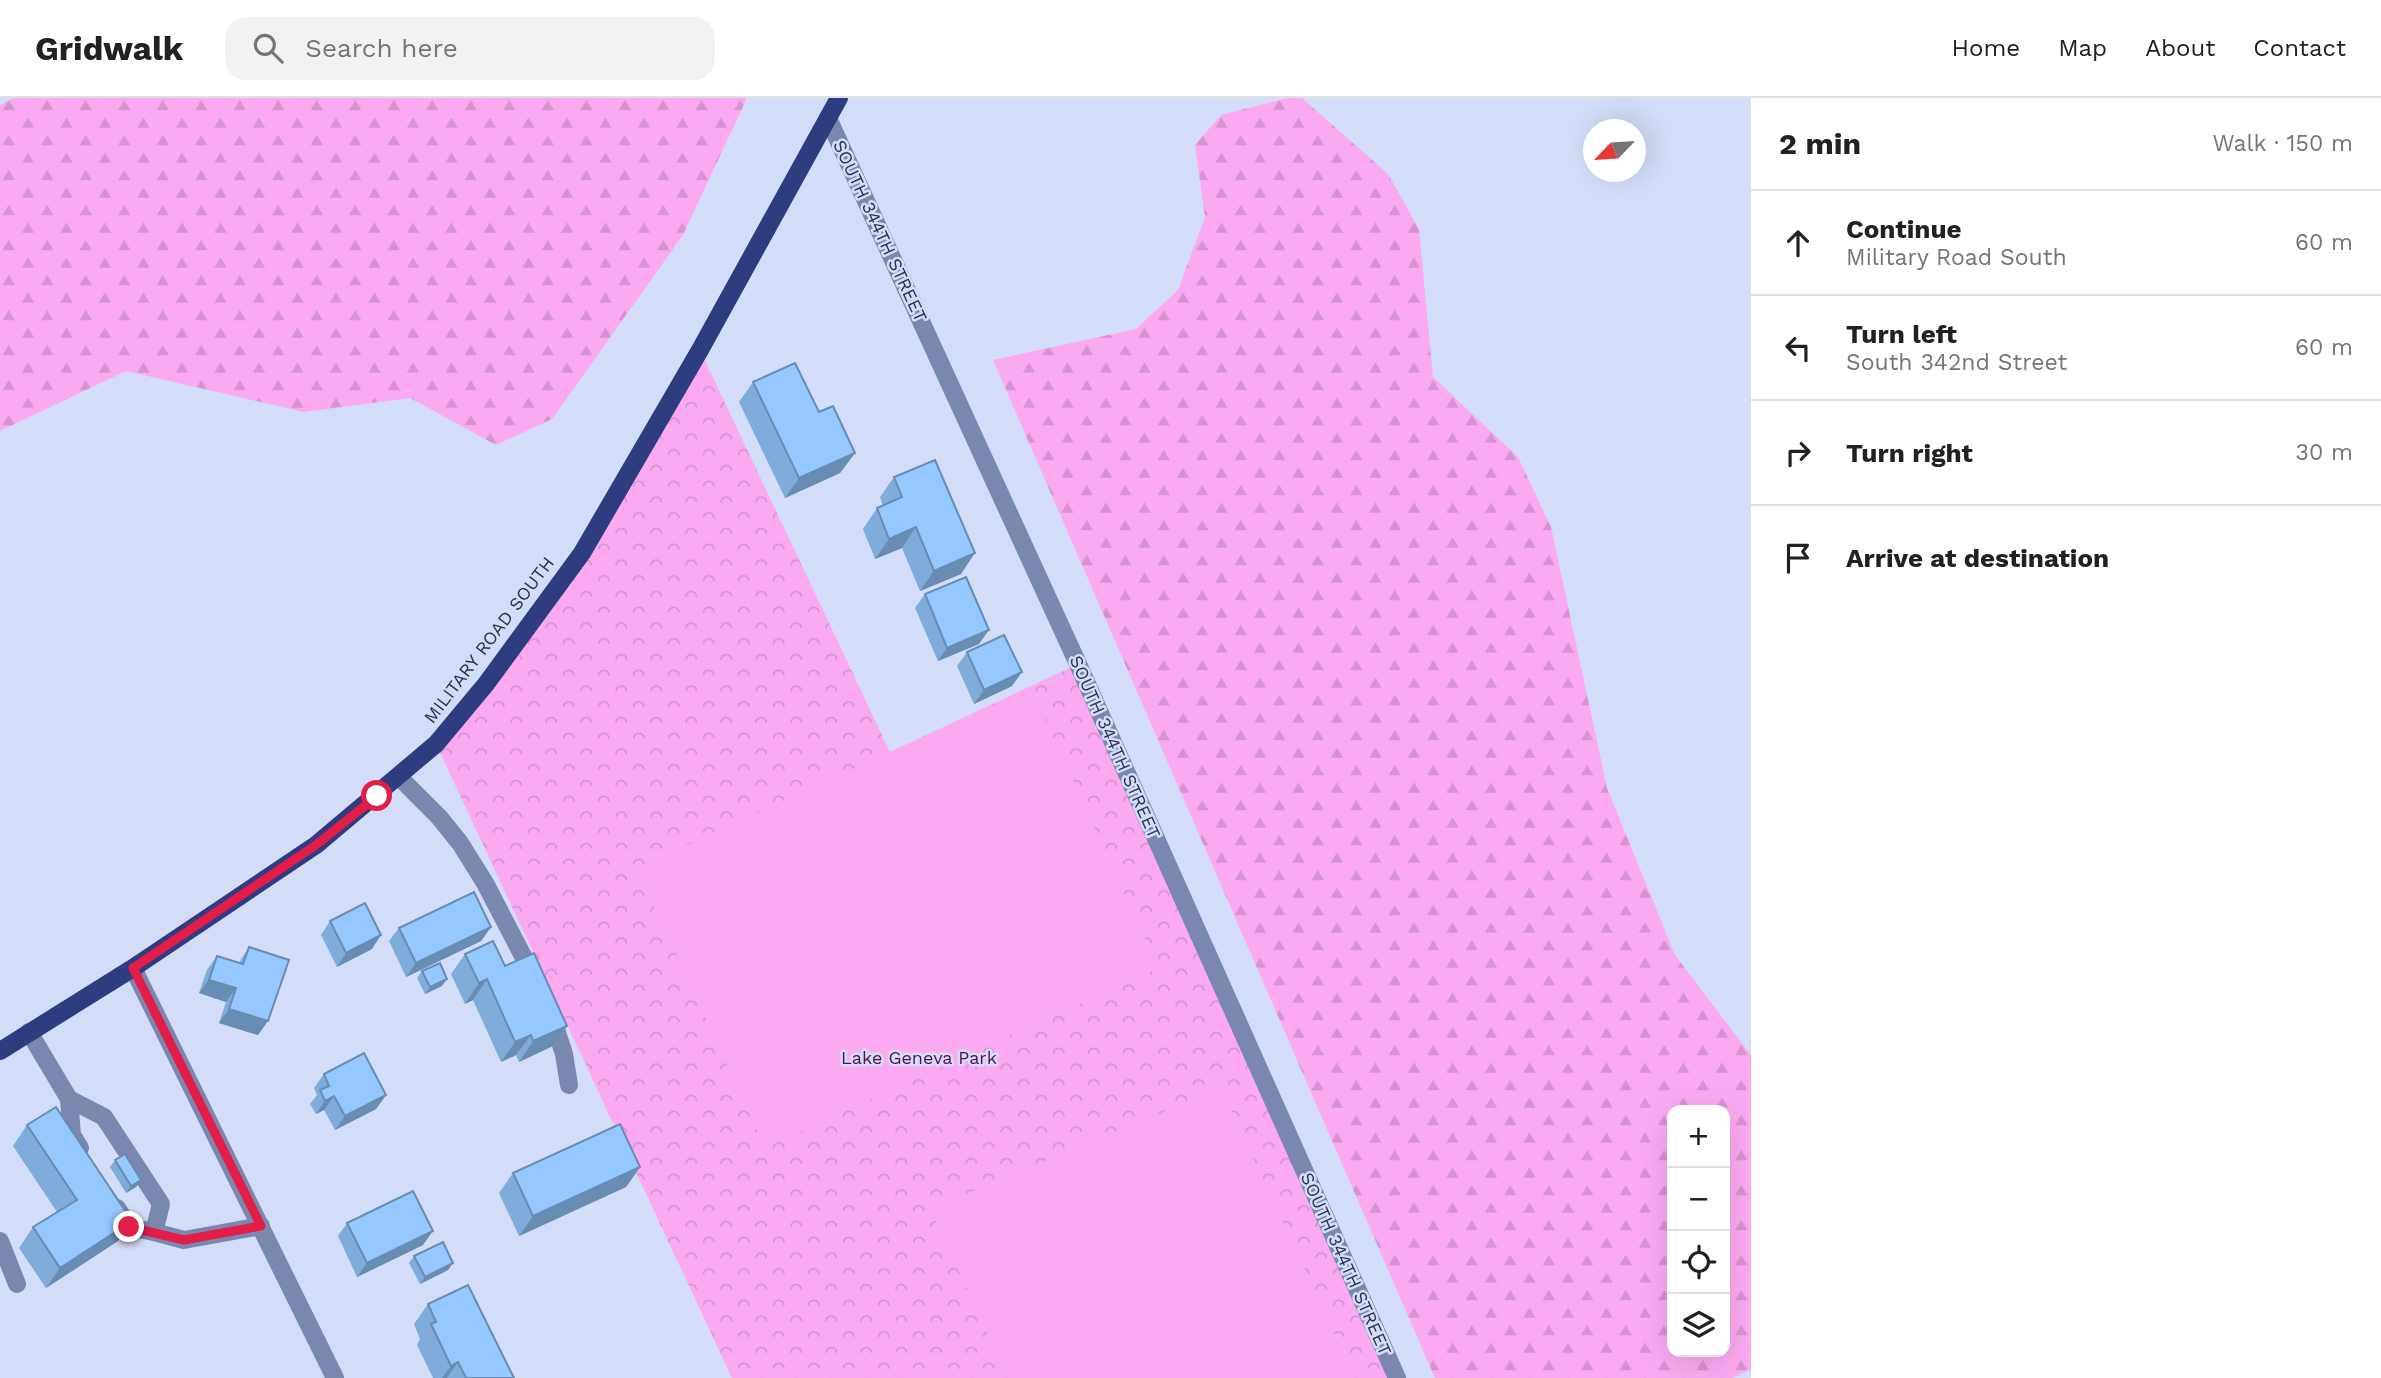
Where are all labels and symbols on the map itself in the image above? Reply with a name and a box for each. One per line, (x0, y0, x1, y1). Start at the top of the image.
north arrow (1583, 119, 1646, 182)
street label: SOUTH 344TH STREET (829, 137, 932, 325)
street label: MILITARY ROAD SOUTH (419, 552, 558, 727)
street label: SOUTH 344TH STREET (1066, 652, 1165, 842)
route start (361, 780, 392, 811)
park label: Lake Geneva Park (841, 1047, 997, 1068)
street label: SOUTH 344TH STREET (1297, 1169, 1396, 1359)
route end (113, 1211, 144, 1242)

